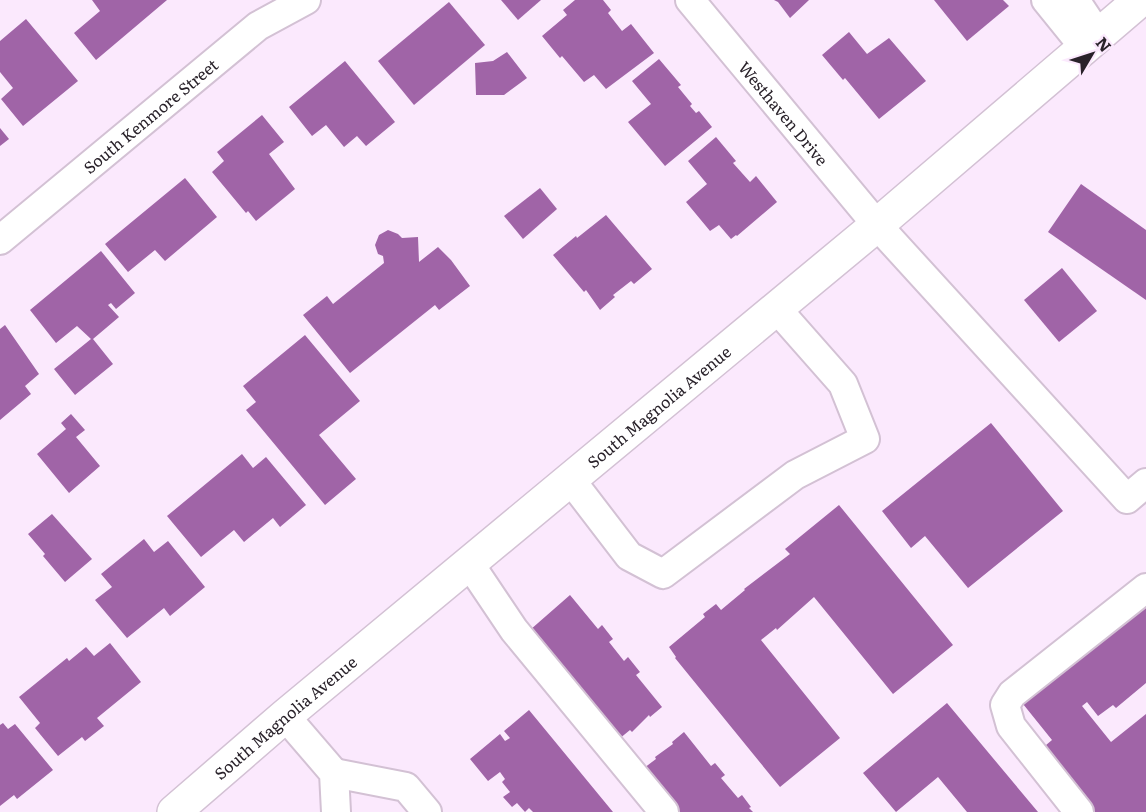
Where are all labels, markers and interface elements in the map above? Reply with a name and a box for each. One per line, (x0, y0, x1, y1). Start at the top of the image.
north arrow (1062, 24, 1122, 84)
text: N (1091, 31, 1118, 57)
street label: South Kenmore Street (78, 52, 223, 179)
street label: Westhaven Drive (733, 56, 835, 170)
street label: South Magnolia Avenue (581, 339, 736, 473)
street label: South Magnolia Avenue (208, 650, 362, 785)

